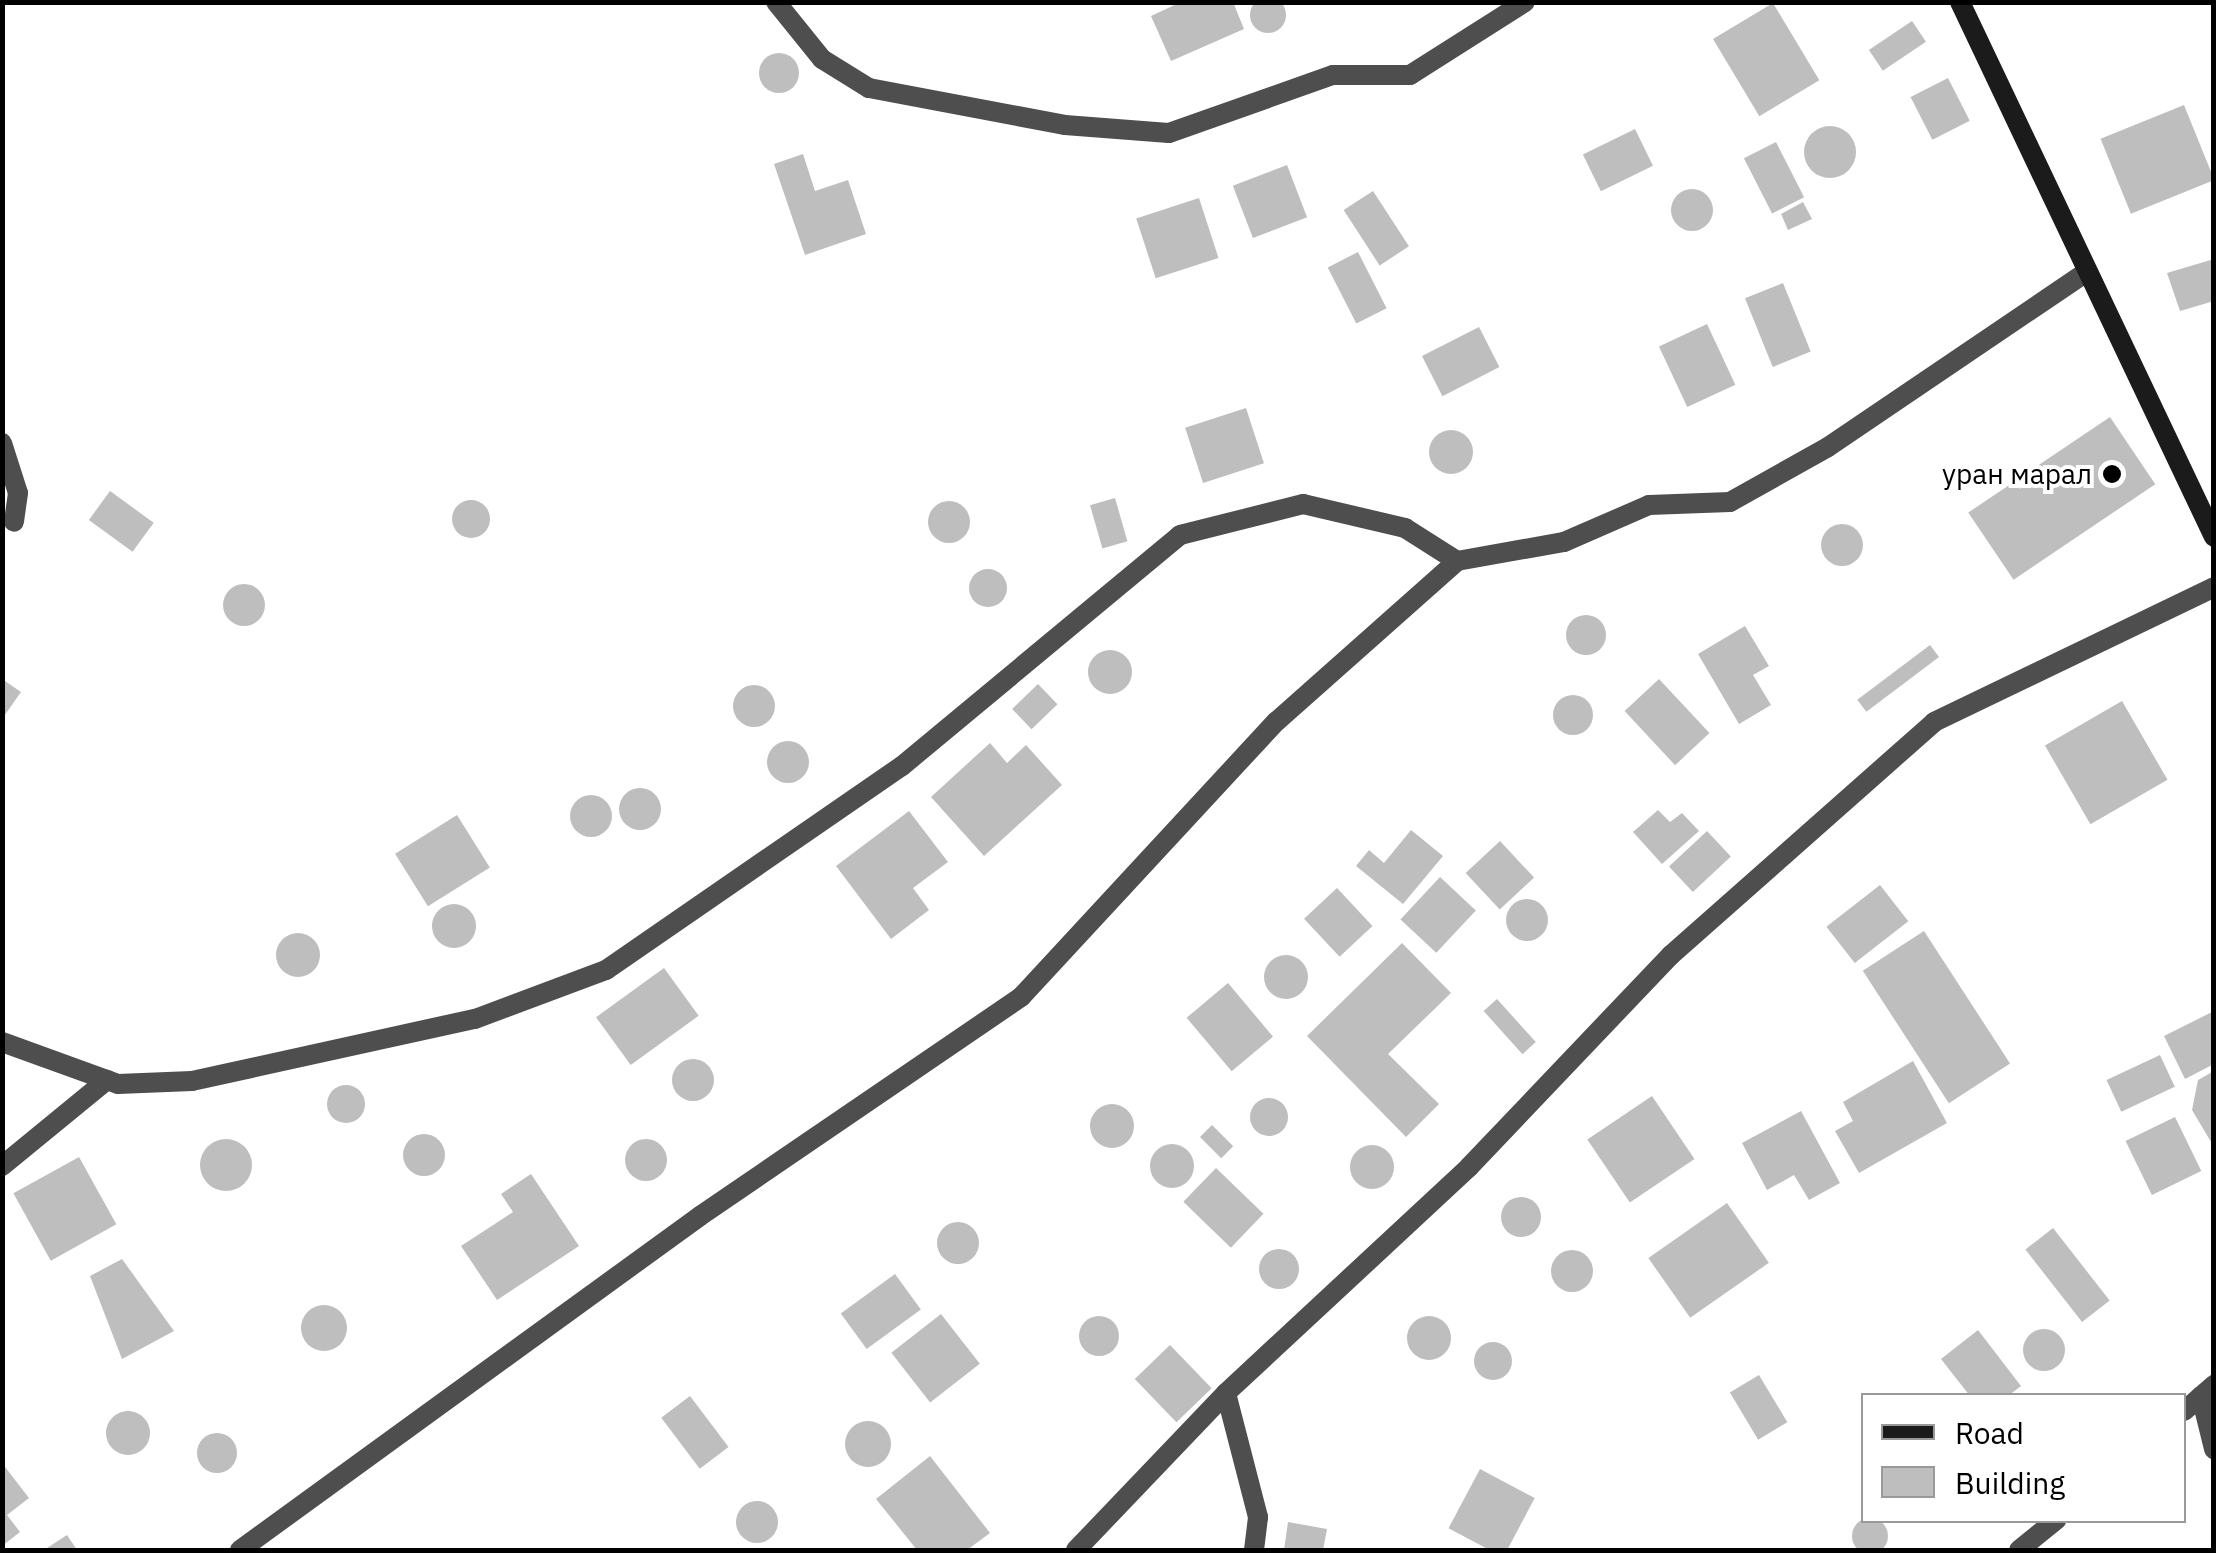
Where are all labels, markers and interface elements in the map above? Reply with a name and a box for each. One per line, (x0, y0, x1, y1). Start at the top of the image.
place label: уран марал (1942, 457, 2092, 491)
marker: уран марал (2101, 463, 2123, 485)
legend (1861, 1393, 2186, 1523)
text: Road (1955, 1413, 2024, 1452)
text: Building (1955, 1463, 2065, 1502)

